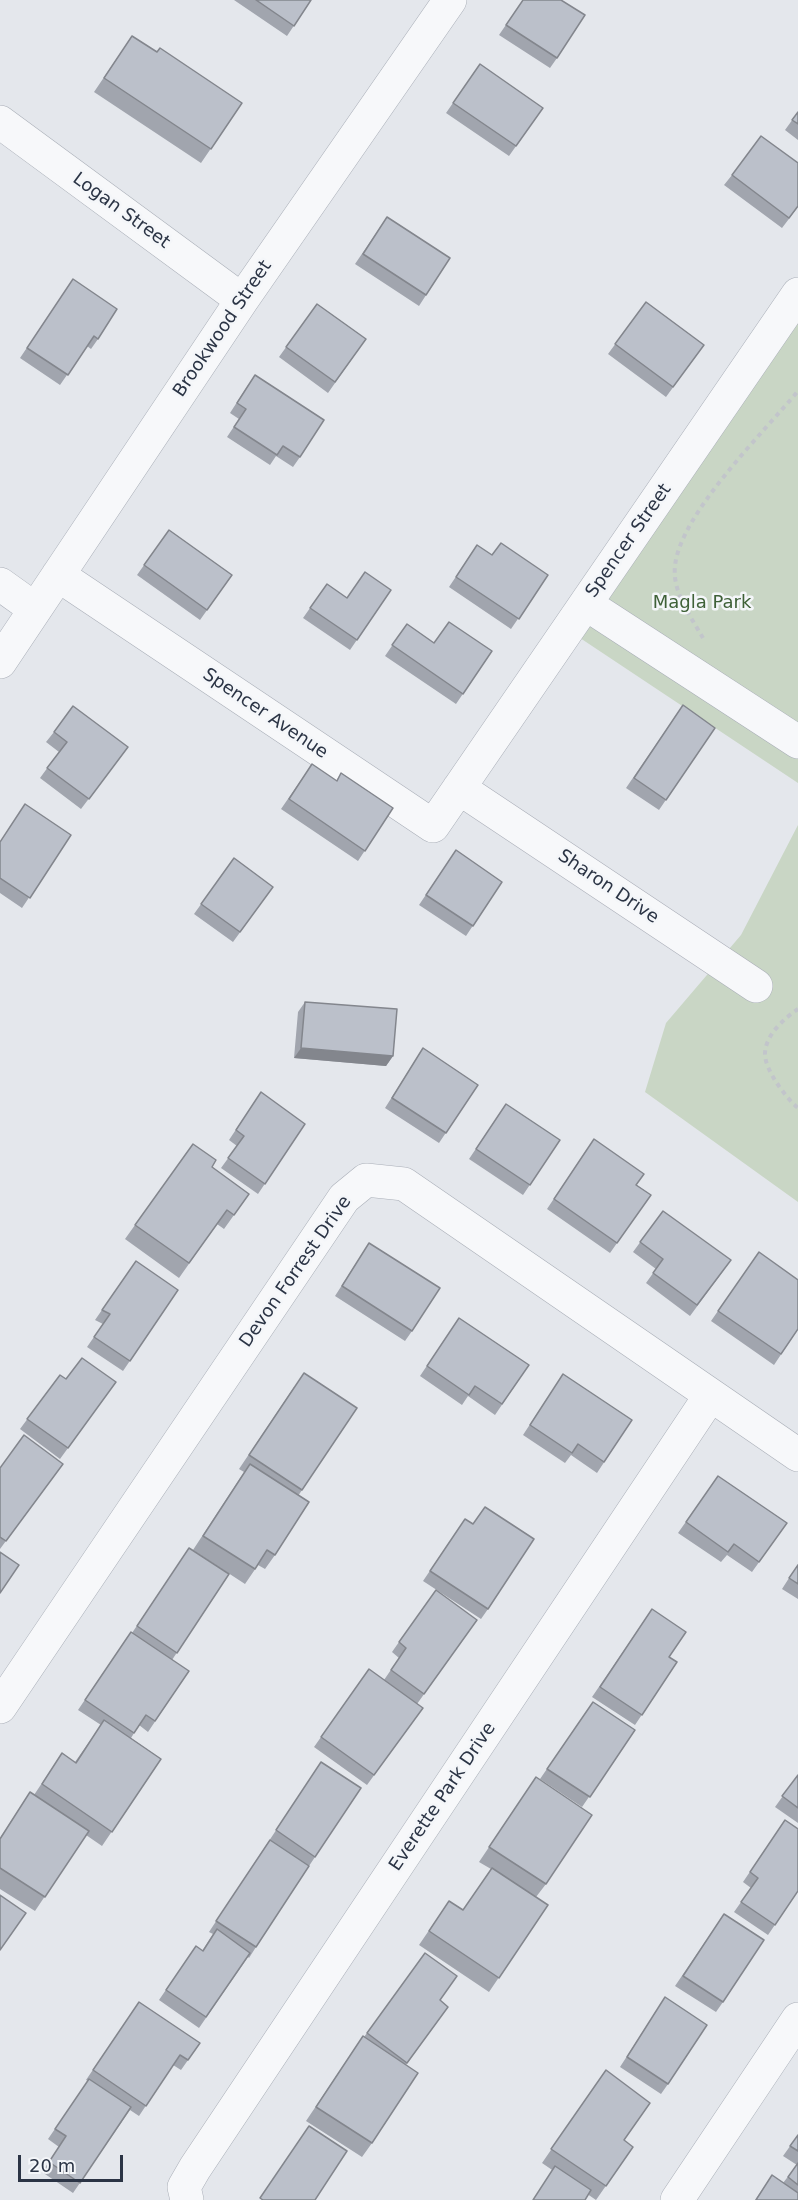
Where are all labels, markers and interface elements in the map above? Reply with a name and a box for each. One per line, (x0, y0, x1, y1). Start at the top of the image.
street label: Logan Street (68, 168, 174, 254)
street label: Brookwood Street (169, 256, 277, 402)
street label: Spencer Street (582, 480, 676, 602)
park label: Magla Park (653, 592, 751, 614)
street label: Spencer Avenue (198, 664, 332, 764)
street label: Sharon Drive (553, 845, 663, 929)
street label: Devon Forrest Drive (236, 1192, 356, 1352)
street label: Everette Park Drive (385, 1719, 501, 1875)
scale bar (21, 2143, 126, 2181)
text: 20 m (29, 2155, 75, 2176)

